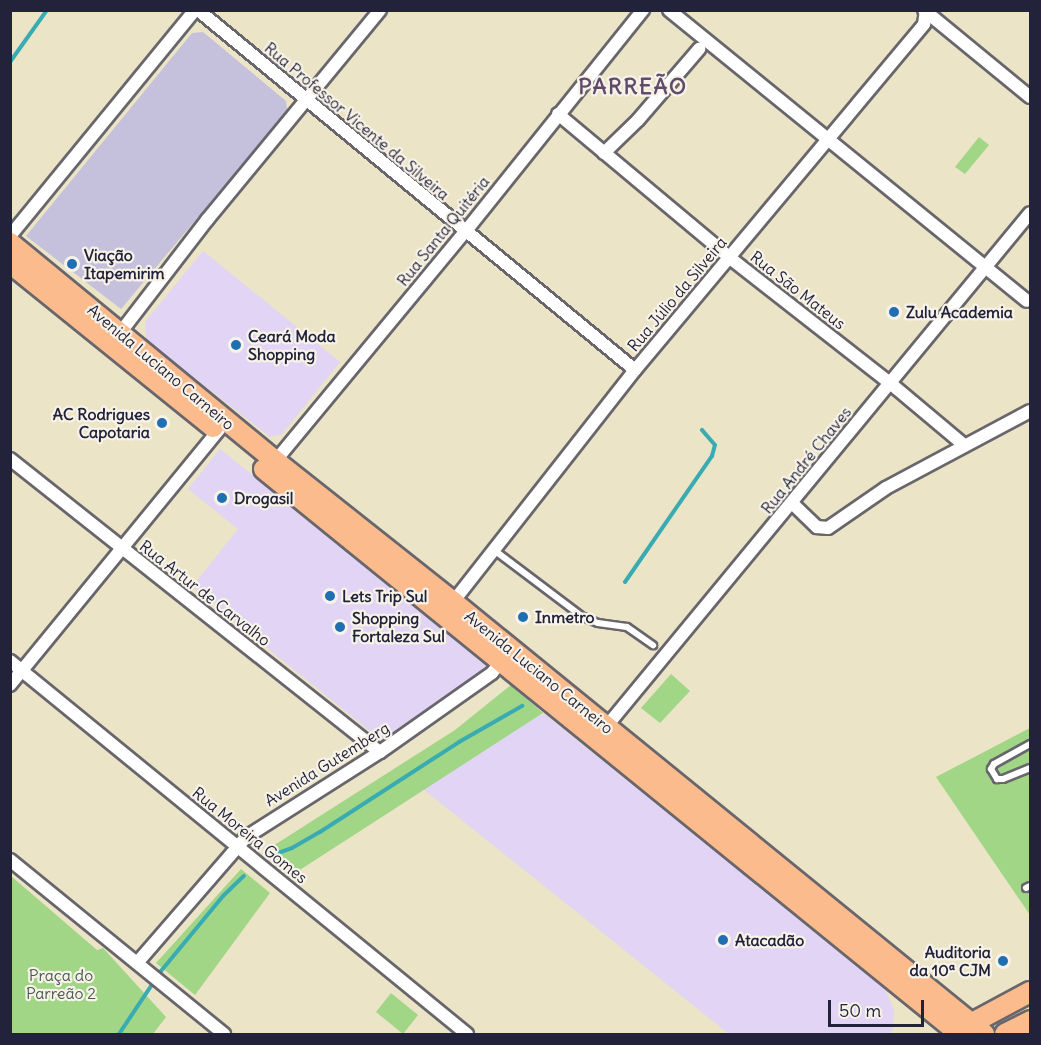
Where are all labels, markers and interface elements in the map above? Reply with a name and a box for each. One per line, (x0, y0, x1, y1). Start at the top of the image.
street label: Rua Professor Vicente da Silveira (261, 38, 453, 204)
district label: PARREÃO (578, 74, 688, 100)
street label: Rua Santa Quitéria (393, 172, 493, 290)
street label: Rua Júlio da Silveira (623, 233, 731, 355)
place label: Viação Itapemirim (84, 245, 165, 283)
street label: Rua São Mateus (747, 247, 849, 333)
marker: Viação Itapemirim (65, 257, 79, 271)
street label: Avenida Luciano Carneiro (84, 300, 238, 434)
place label: Zulu Academia (906, 302, 1013, 322)
marker: Zulu Academia (887, 305, 901, 319)
place label: Ceará Moda Shopping (248, 326, 336, 364)
marker: Ceará Moda Shopping (229, 338, 243, 352)
street label: Rua André Chaves (757, 403, 855, 517)
place label: AC Rodrigues Capotaria (53, 404, 150, 442)
marker: AC Rodrigues Capotaria (155, 416, 169, 430)
place label: Drogasil (234, 488, 293, 508)
marker: Drogasil (215, 491, 229, 505)
street label: Rua Artur de Carvalho (136, 536, 274, 650)
place label: Lets Trip Sul (342, 586, 427, 606)
marker: Lets Trip Sul (323, 589, 337, 603)
street label: Avenida Luciano Carneiro (461, 606, 617, 738)
place label: Inmetro (535, 607, 595, 627)
place label: Shopping Fortaleza Sul (352, 608, 445, 646)
marker: Inmetro (516, 610, 530, 624)
marker: Shopping Fortaleza Sul (333, 620, 347, 634)
street label: Avenida Gutemberg (261, 718, 393, 810)
street label: Rua Moreira Gomes (189, 783, 311, 887)
place label: Atacadão (735, 930, 804, 950)
marker: Atacadão (716, 933, 730, 947)
place label: Auditoria da 10ª CJM (910, 942, 991, 980)
marker: Auditoria da 10ª CJM (996, 954, 1010, 968)
park label: Praça do Parreão 2 (26, 965, 96, 1003)
scale bar (831, 988, 927, 1026)
text: 50 m (839, 999, 881, 1022)

